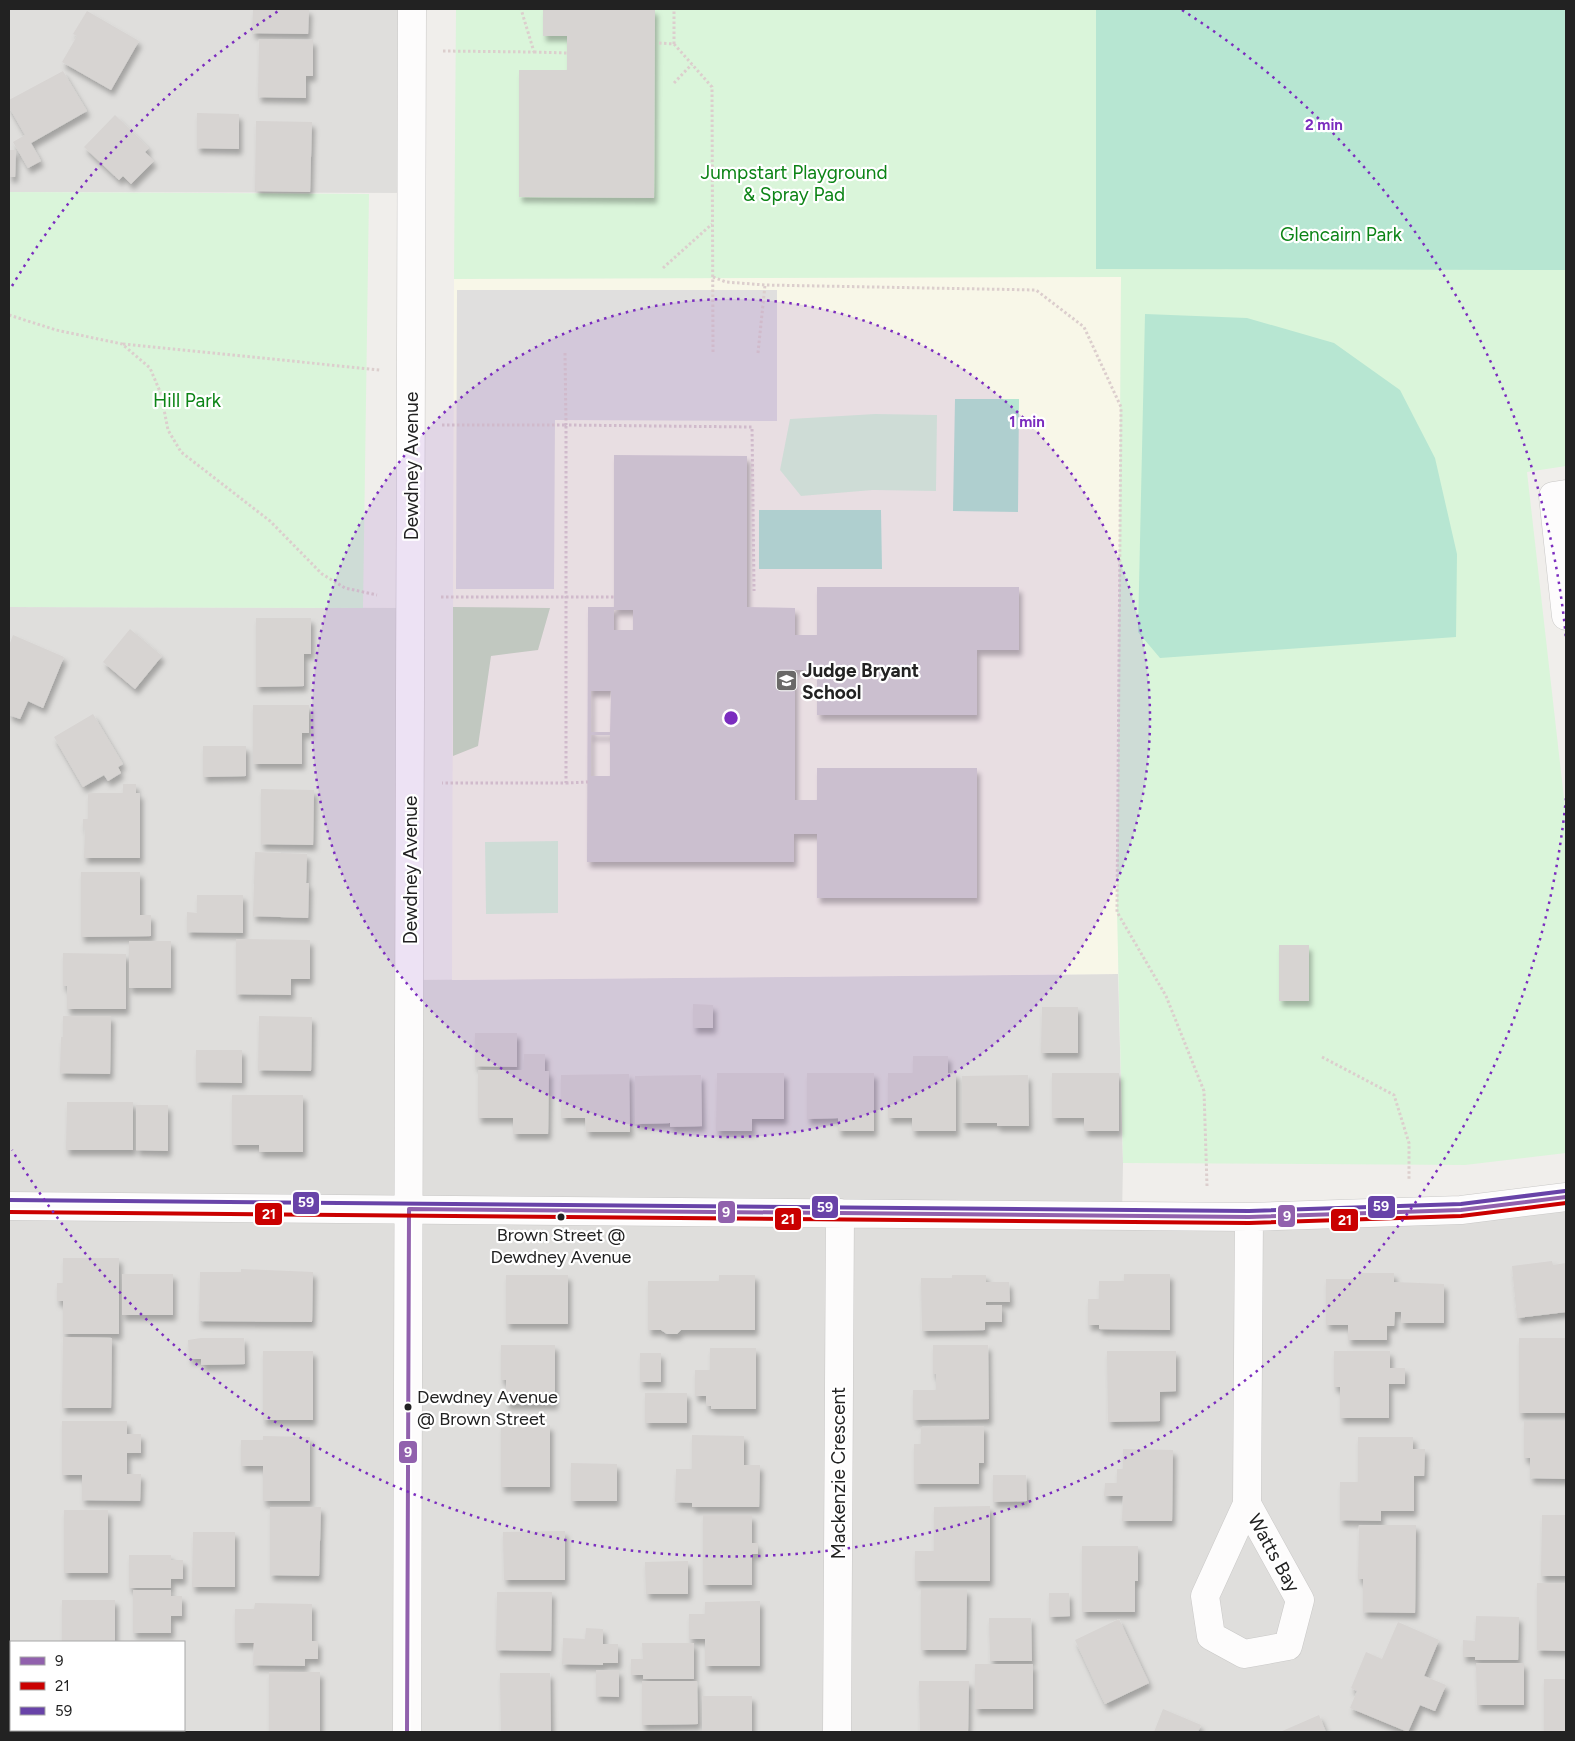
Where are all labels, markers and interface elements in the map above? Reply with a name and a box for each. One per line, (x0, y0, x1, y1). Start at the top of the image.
text: 2 min (1305, 116, 1343, 134)
park label: Jumpstart Playground & Spray Pad (700, 161, 888, 206)
park label: Glencairn Park (1280, 223, 1403, 246)
park label: Hill Park (153, 389, 222, 412)
street label: Dewdney Avenue (400, 392, 423, 540)
text: 1 min (1009, 413, 1045, 431)
place label: Judge Bryant School (802, 659, 919, 704)
school or university icon: Judge Bryant School (774, 669, 798, 693)
centre of rings (722, 709, 740, 727)
street label: Dewdney Avenue (399, 796, 422, 944)
line badge: 59 (292, 1191, 320, 1215)
text: 59 (298, 1194, 314, 1211)
line badge: 59 (811, 1195, 839, 1219)
line badge: 59 (1367, 1195, 1396, 1219)
text: 59 (1373, 1198, 1389, 1215)
text: 59 (817, 1199, 833, 1216)
line badge: 9 (717, 1200, 736, 1224)
line badge: 21 (254, 1202, 283, 1226)
text: 9 (722, 1204, 730, 1221)
line badge: 9 (1277, 1204, 1296, 1228)
text: 21 (262, 1206, 276, 1223)
line badge: 21 (774, 1207, 802, 1231)
text: 9 (1283, 1208, 1291, 1225)
line badge: 21 (1330, 1208, 1359, 1232)
text: 21 (781, 1211, 795, 1228)
marker: Brown Street @ Dewdney Avenue (556, 1212, 566, 1222)
text: 21 (1338, 1212, 1352, 1229)
place label: Brown Street @ Dewdney Avenue (491, 1224, 632, 1268)
place label: Dewdney Avenue @ Brown Street (417, 1386, 558, 1430)
street label: Mackenzie Crescent (827, 1387, 850, 1559)
marker: Dewdney Avenue @ Brown Street (403, 1402, 413, 1412)
line badge: 9 (398, 1440, 418, 1464)
text: 9 (404, 1444, 412, 1461)
street label: Watts Bay (1243, 1510, 1305, 1596)
legend (10, 1641, 185, 1731)
text: 9 (55, 1652, 64, 1670)
text: 21 (55, 1677, 70, 1695)
text: 59 (55, 1702, 72, 1720)

